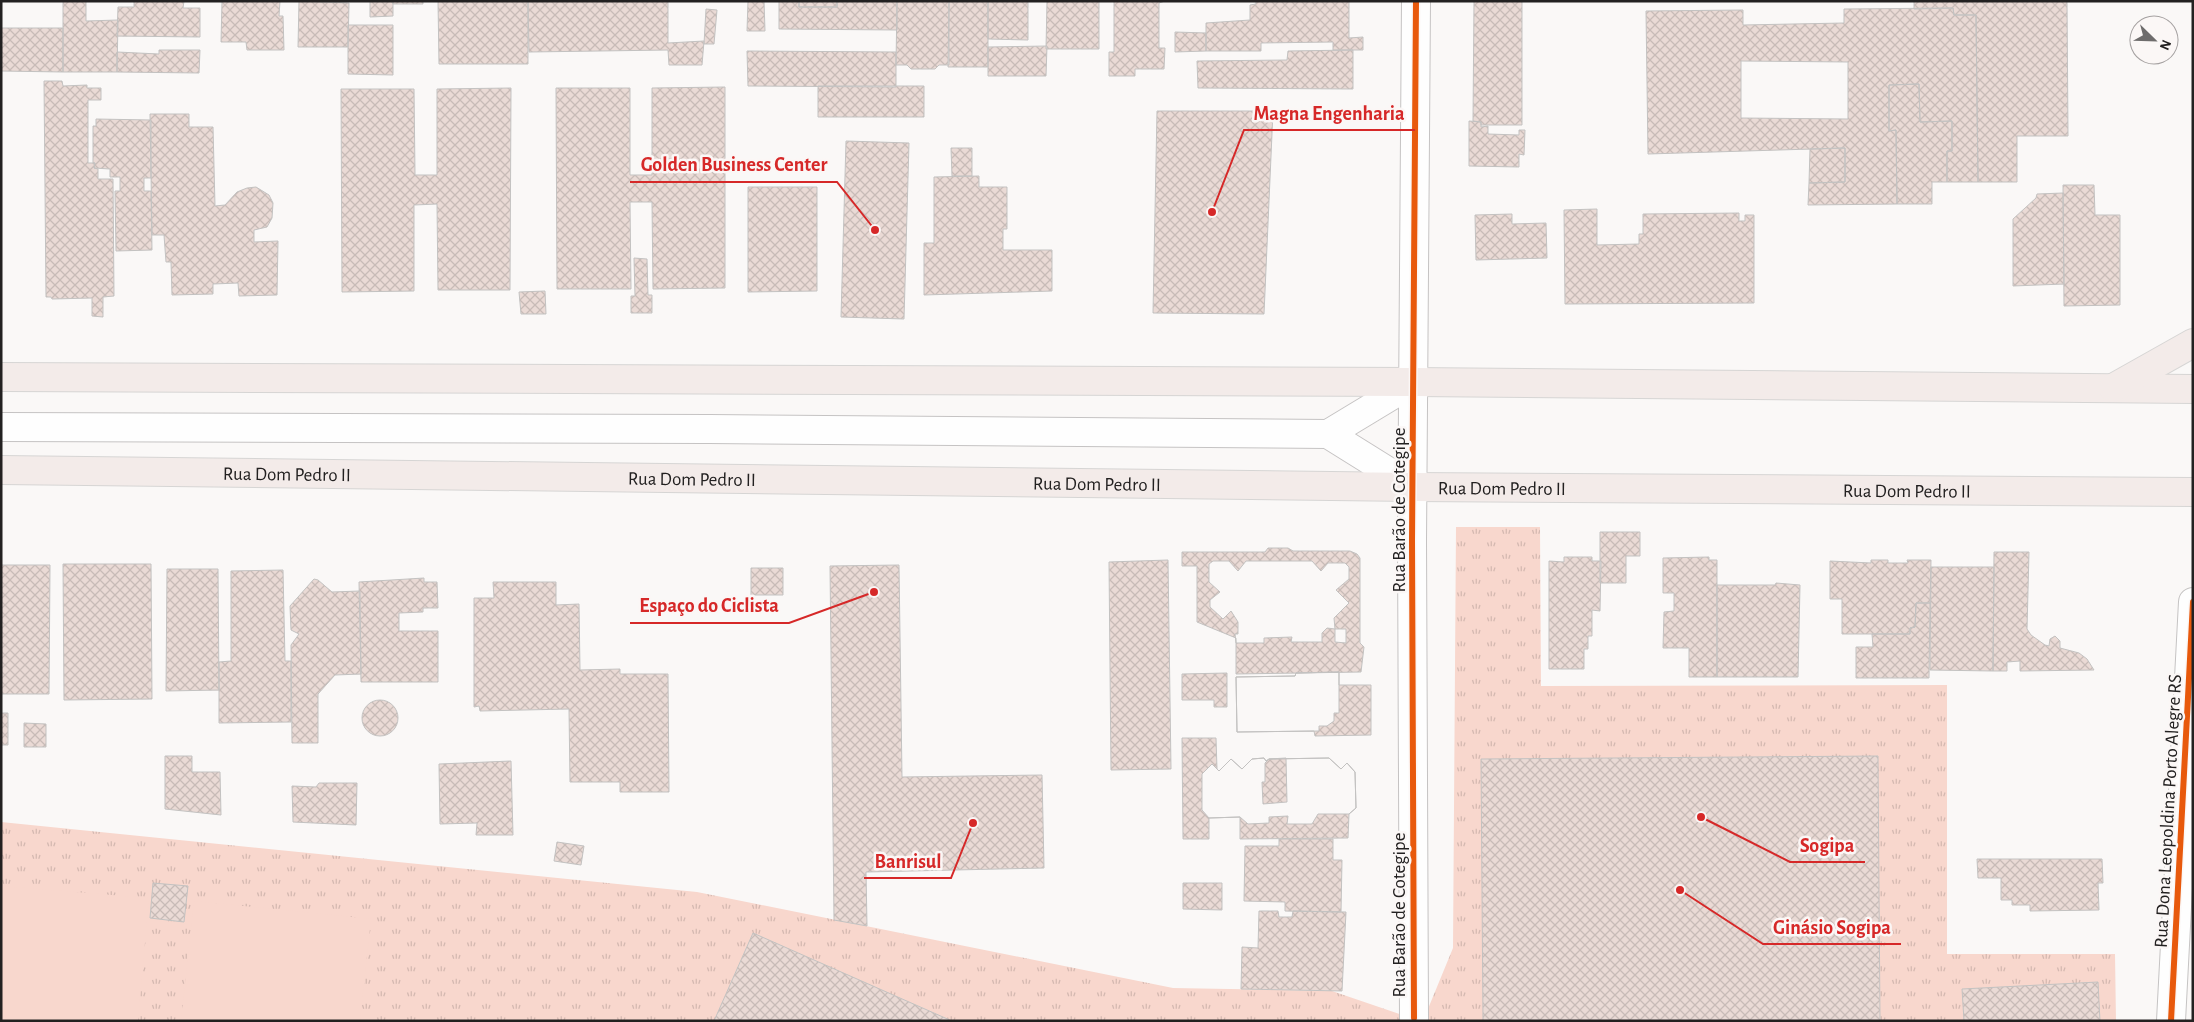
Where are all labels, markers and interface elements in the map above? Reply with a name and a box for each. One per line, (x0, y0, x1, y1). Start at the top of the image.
north arrow (2129, 15, 2179, 65)
text: N (2157, 37, 2173, 52)
callout: Magna Engenharia (1244, 95, 1415, 130)
text: Magna Engenharia (1253, 104, 1405, 124)
callout: Golden Business Center (630, 147, 837, 182)
text: Golden Business Center (641, 155, 827, 175)
street label: Rua Barão de Cotegipe (1390, 428, 1409, 592)
street label: Rua Dom Pedro II (223, 465, 351, 485)
street label: Rua Dom Pedro II (628, 470, 756, 490)
street label: Rua Dom Pedro II (1033, 474, 1161, 495)
street label: Rua Dom Pedro II (1438, 479, 1566, 499)
street label: Rua Dom Pedro II (1843, 482, 1971, 502)
callout: Espaço do Ciclista (630, 588, 789, 623)
text: Espaço do Ciclista (639, 596, 779, 616)
street label: Rua Dona Leopoldina Porto Alegre RS (2152, 674, 2185, 948)
callout: Sogipa (1790, 827, 1865, 862)
street label: Rua Barão de Cotegipe (1390, 833, 1409, 997)
text: Sogipa (1800, 836, 1855, 856)
callout: Banrisul (864, 843, 951, 878)
text: Banrisul (874, 852, 942, 872)
callout: Ginásio Sogipa (1763, 909, 1901, 944)
text: Ginásio Sogipa (1773, 918, 1891, 938)

